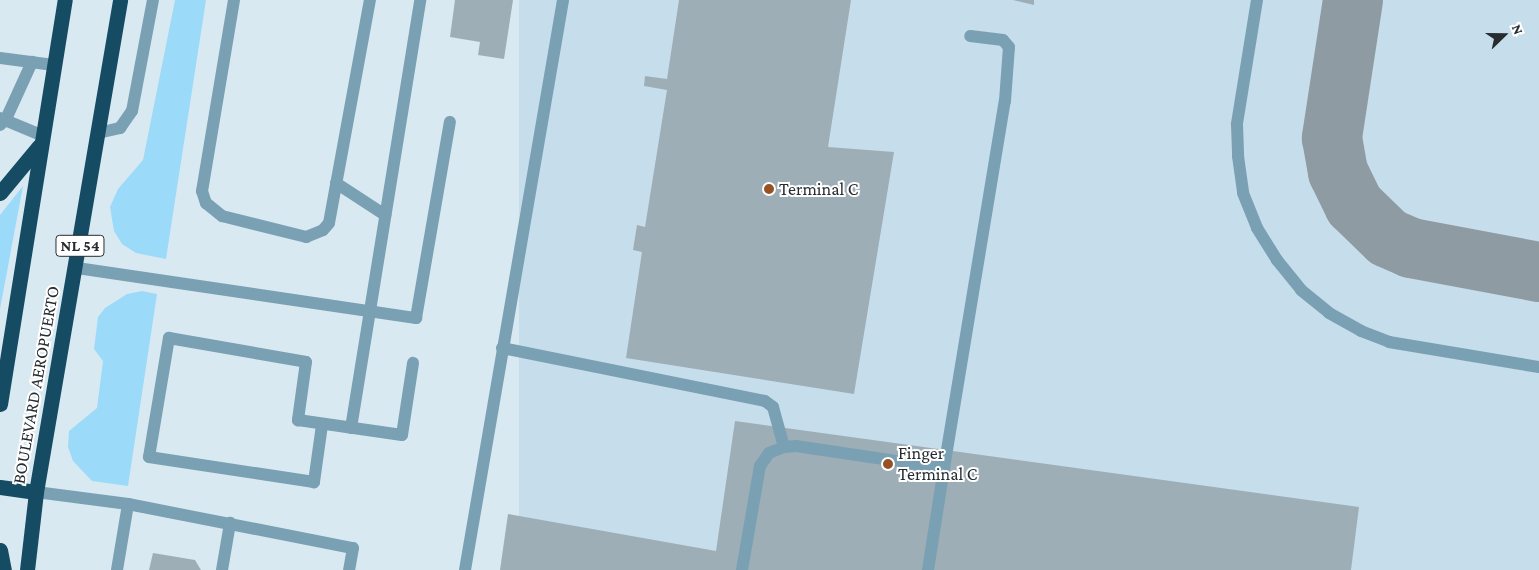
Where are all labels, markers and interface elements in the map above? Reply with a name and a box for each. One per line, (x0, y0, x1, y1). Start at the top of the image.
north arrow (1479, 10, 1529, 60)
text: N (1509, 22, 1527, 37)
place label: Terminal C (779, 178, 858, 200)
marker: Terminal C (763, 183, 775, 195)
road number: NL 54 (55, 232, 105, 260)
street label: BOULEVARD AEROPUERTO (8, 284, 64, 486)
place label: Finger Terminal C (898, 443, 977, 486)
marker: Finger Terminal C (882, 458, 894, 470)

